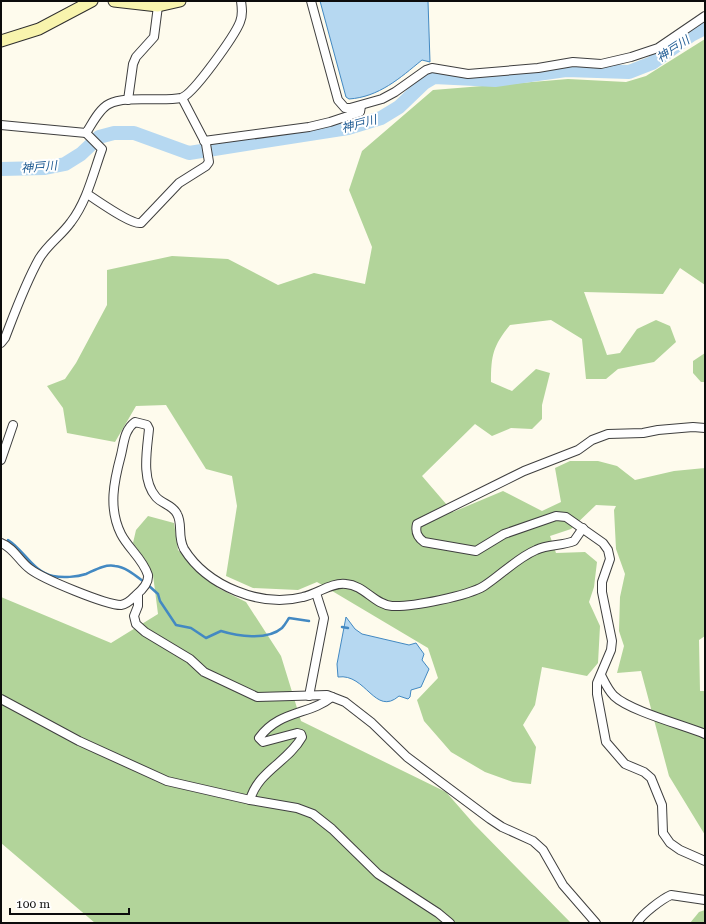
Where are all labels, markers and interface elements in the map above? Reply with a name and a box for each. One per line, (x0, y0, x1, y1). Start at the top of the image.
water label: 神戸川 (654, 32, 694, 65)
water label: 神戸川 (340, 112, 380, 135)
water label: 神戸川 (20, 158, 60, 176)
scale bar (10, 890, 129, 916)
text: 100 m (16, 897, 50, 911)

